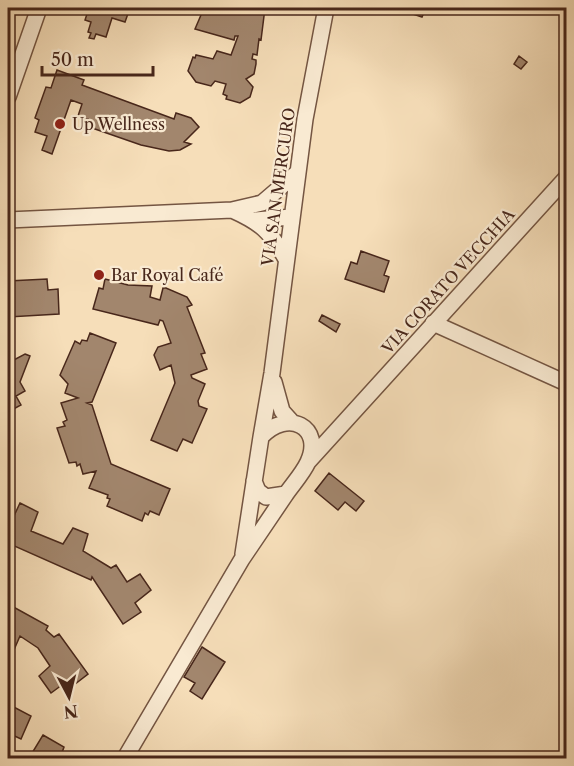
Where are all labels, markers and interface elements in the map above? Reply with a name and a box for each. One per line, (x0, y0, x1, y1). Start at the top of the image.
scale bar (42, 39, 153, 77)
text: 50 m (51, 49, 94, 71)
street label: VIA SAN MERCURO (257, 106, 299, 269)
place label: Up Wellness (72, 114, 165, 134)
marker: Up Wellness (53, 117, 67, 131)
street label: VIA CORATO VECCHIA (377, 203, 519, 359)
place label: Bar Royal Café (111, 265, 223, 285)
marker: Bar Royal Café (92, 268, 106, 282)
north arrow (39, 667, 99, 727)
text: N (63, 701, 79, 723)

